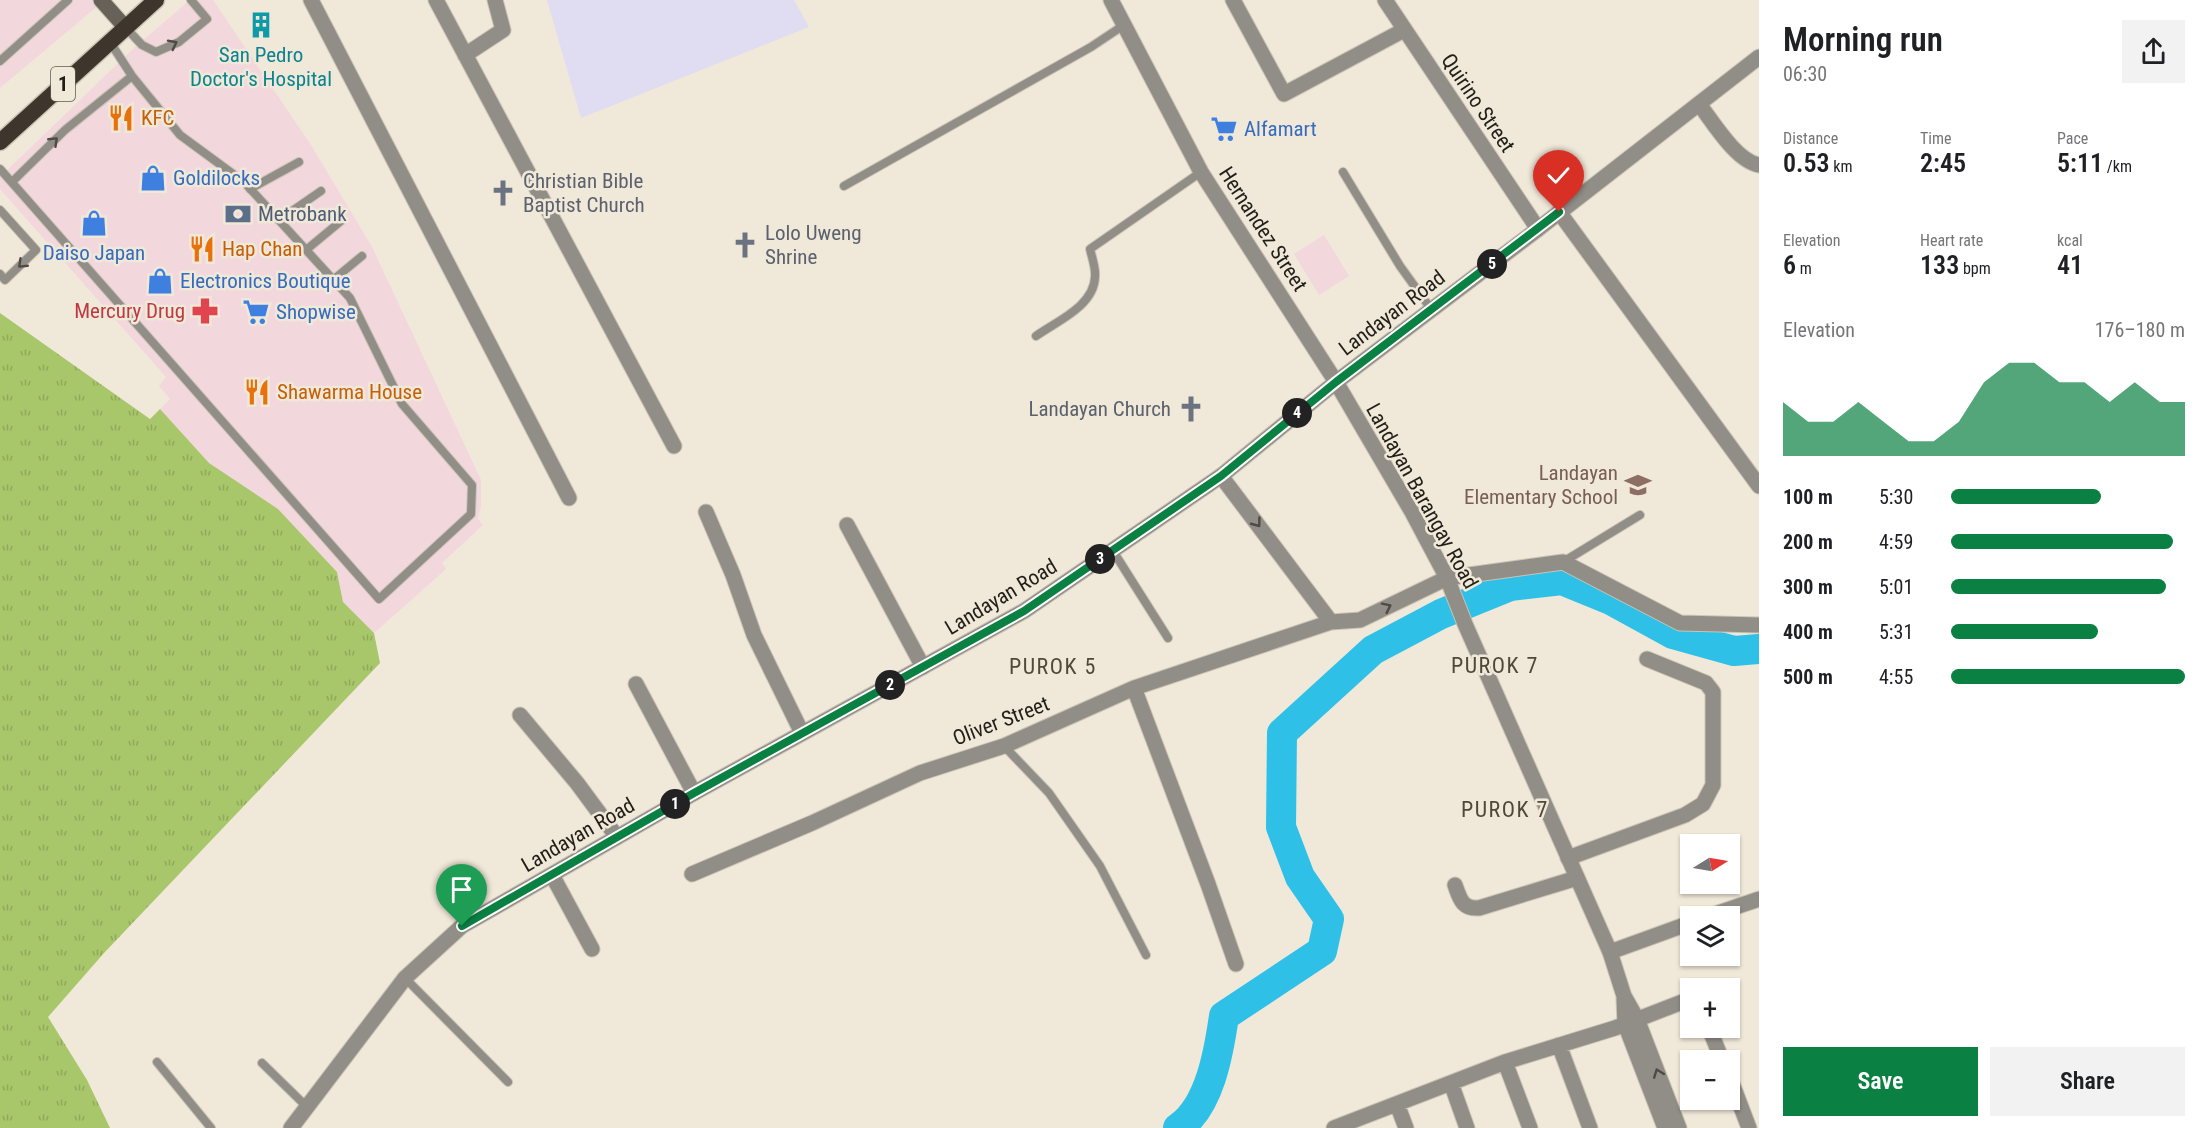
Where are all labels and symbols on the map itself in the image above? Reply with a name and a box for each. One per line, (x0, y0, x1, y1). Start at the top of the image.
building icon: San Pedro Doctor's Hospital (246, 10, 276, 40)
one-way arrow (166, 39, 177, 51)
place label: San Pedro Doctor's Hospital (190, 43, 332, 91)
street label: Quirino Street (1436, 49, 1520, 157)
road number: 1 (51, 67, 75, 101)
restaurant icon: KFC (106, 103, 136, 133)
place label: KFC (141, 106, 174, 130)
supermarket icon: Alfamart (1209, 114, 1239, 144)
place label: Alfamart (1244, 117, 1317, 141)
one-way arrow (47, 137, 58, 148)
pin (1533, 150, 1584, 212)
street label: Hernandez Street (1214, 162, 1312, 296)
shop icon: Goldilocks (138, 163, 168, 193)
place label: Goldilocks (173, 166, 260, 190)
place label: Christian Bible Baptist Church (523, 169, 645, 217)
church icon: Christian Bible Baptist Church (488, 178, 518, 208)
bank icon: Metrobank (223, 199, 253, 229)
place label: Metrobank (258, 202, 347, 226)
shop icon: Daiso Japan (79, 208, 109, 238)
place label: Lolo Uweng Shrine (765, 221, 862, 269)
church icon: Lolo Uweng Shrine (730, 230, 760, 260)
restaurant icon: Hap Chan (187, 234, 217, 264)
place label: Hap Chan (222, 237, 303, 261)
place label: Daiso Japan (43, 241, 145, 265)
pin: 5 (1477, 249, 1507, 279)
one-way arrow (19, 256, 30, 267)
street label: Landayan Road (1334, 265, 1450, 361)
shop icon: Electronics Boutique (145, 266, 175, 296)
place label: Electronics Boutique (180, 269, 351, 293)
pharmacy icon: Mercury Drug (190, 296, 220, 326)
supermarket icon: Shopwise (241, 297, 271, 327)
place label: Mercury Drug (74, 299, 185, 323)
place label: Shopwise (276, 300, 356, 324)
restaurant icon: Shawarma House (242, 377, 272, 407)
place label: Shawarma House (277, 380, 422, 404)
church icon: Landayan Church (1176, 394, 1206, 424)
place label: Landayan Church (1029, 397, 1171, 421)
pin: 4 (1282, 398, 1312, 428)
street label: Landayan Barangay Road (1361, 399, 1483, 593)
place label: Landayan Elementary School (1464, 461, 1618, 509)
school or university icon: Landayan Elementary School (1623, 470, 1653, 500)
one-way arrow (1249, 517, 1260, 528)
pin: 3 (1085, 544, 1115, 574)
street label: Landayan Road (941, 554, 1061, 640)
one-way arrow (1380, 603, 1391, 615)
district label: PUROK 7 (1451, 653, 1539, 678)
district label: PUROK 5 (1009, 654, 1097, 679)
pin: 2 (875, 670, 905, 700)
street label: Oliver Street (949, 692, 1053, 750)
pin: 1 (660, 789, 690, 819)
street label: Landayan Road (517, 793, 639, 877)
district label: PUROK 7 (1461, 797, 1549, 822)
north arrow (1680, 834, 1740, 894)
pin (436, 864, 487, 926)
one-way arrow (1653, 1069, 1665, 1080)

